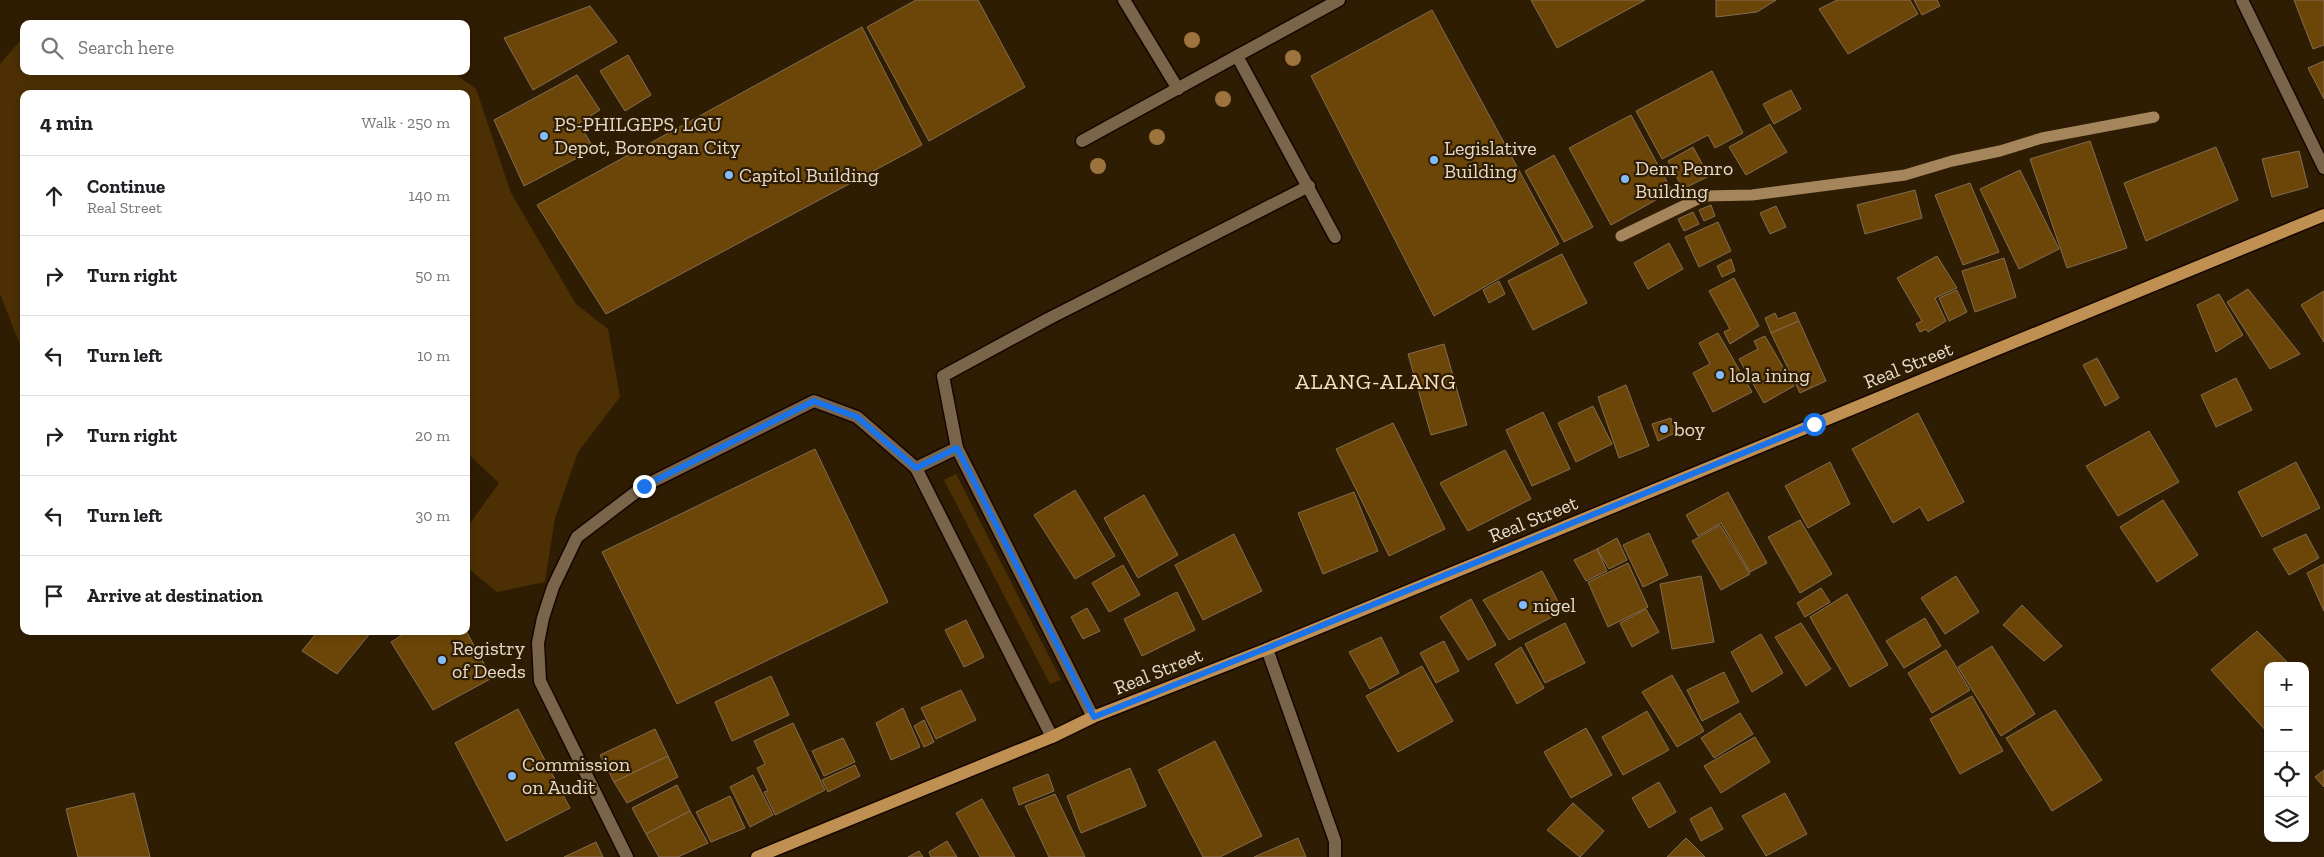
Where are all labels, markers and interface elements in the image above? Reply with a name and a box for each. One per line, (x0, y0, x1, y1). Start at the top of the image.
search box (20, 20, 470, 75)
icon: search (38, 34, 66, 62)
text: Search here (78, 36, 174, 59)
text: 4 min (40, 110, 93, 135)
place label: PS-PHILGEPS, LGU Depot, Borongan City (554, 112, 741, 159)
text: Walk · 250 m (362, 113, 450, 132)
marker: PS-PHILGEPS, LGU Depot, Borongan City (538, 130, 550, 142)
place label: Legislative Building (1444, 136, 1537, 183)
marker: Legislative Building (1428, 154, 1440, 166)
place label: Denr Penro Building (1635, 156, 1733, 203)
place label: Capitol Building (739, 163, 879, 187)
marker: Capitol Building (723, 169, 735, 181)
marker: Denr Penro Building (1619, 173, 1631, 185)
text: Continue (87, 175, 165, 198)
icon: ahead (40, 182, 68, 210)
text: 140 m (409, 186, 450, 205)
text: Real Street (87, 198, 162, 217)
icon: right (40, 262, 68, 290)
text: Turn right (87, 264, 177, 287)
text: 50 m (415, 266, 450, 285)
street label: Real Street (1860, 336, 1956, 394)
icon: left (40, 342, 68, 370)
text: Turn left (87, 344, 162, 367)
text: 10 m (417, 346, 450, 365)
place label: lola ining (1730, 363, 1810, 387)
district label: ALANG-ALANG (1295, 368, 1457, 395)
marker: lola ining (1714, 369, 1726, 381)
route start (1803, 413, 1826, 436)
place label: boy (1673, 417, 1706, 441)
icon: right (40, 422, 68, 450)
marker: boy (1658, 423, 1670, 435)
text: Turn right (87, 424, 177, 447)
text: 20 m (415, 426, 450, 445)
route end (633, 475, 656, 498)
street label: Real Street (1485, 490, 1581, 548)
icon: left (40, 502, 68, 530)
text: Turn left (87, 504, 162, 527)
text: 30 m (416, 506, 450, 525)
icon: arrive (40, 582, 68, 610)
text: Arrive at destination (87, 584, 263, 607)
place label: nigel (1533, 593, 1576, 617)
marker: nigel (1517, 599, 1529, 611)
place label: Registry of Deeds (452, 636, 526, 683)
street label: Real Street (1110, 642, 1206, 700)
marker: Registry of Deeds (436, 654, 448, 666)
map controls (2264, 662, 2309, 842)
button: + (2264, 662, 2309, 707)
button: − (2264, 707, 2309, 752)
place label: Commission on Audit (522, 752, 631, 799)
button: locate (2264, 752, 2309, 797)
marker: Commission on Audit (506, 770, 518, 782)
button: layers (2264, 797, 2309, 842)

